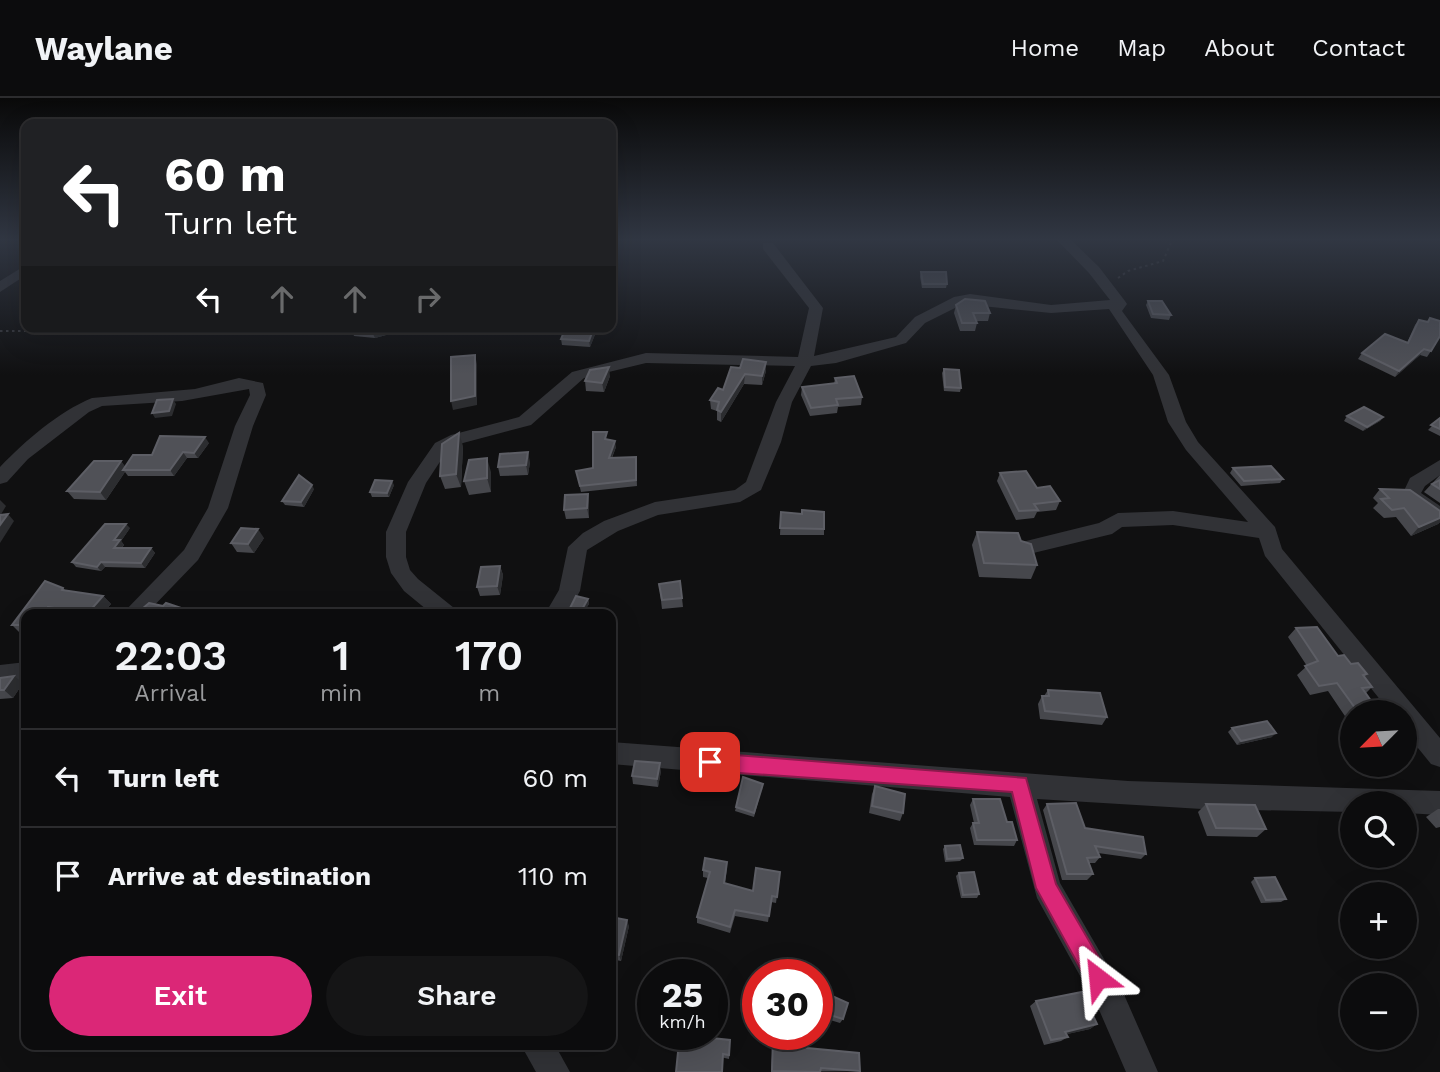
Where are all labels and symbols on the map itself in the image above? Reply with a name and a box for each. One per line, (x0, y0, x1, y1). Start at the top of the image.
north arrow (1340, 700, 1418, 777)
pin (680, 732, 740, 792)
position arrow (1061, 941, 1135, 1015)
speed limit sign: 30 (742, 959, 833, 1050)

